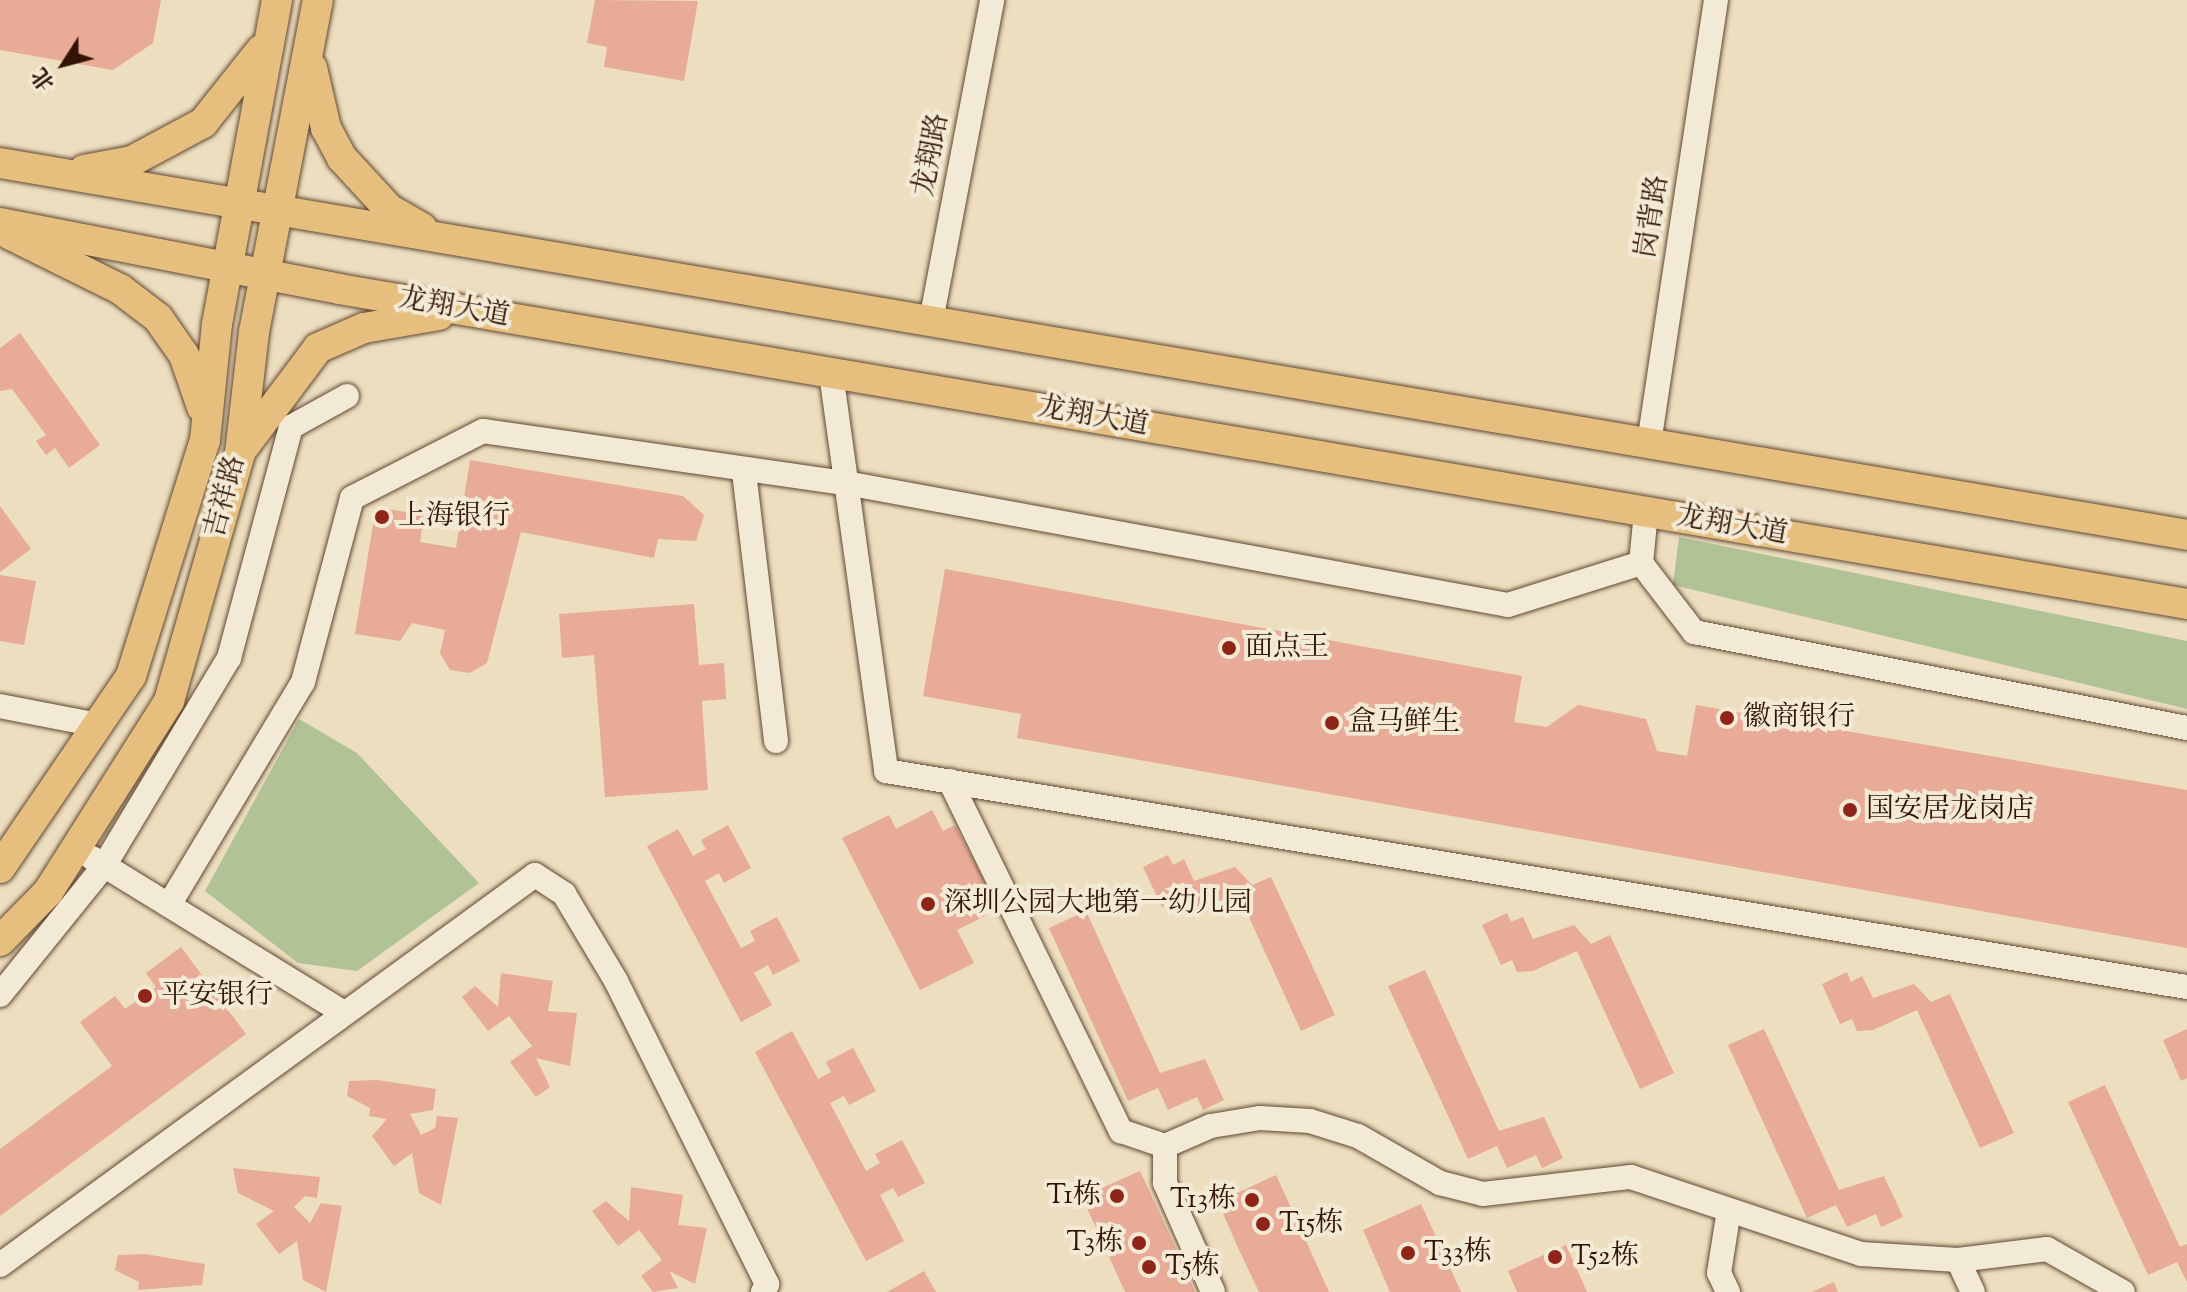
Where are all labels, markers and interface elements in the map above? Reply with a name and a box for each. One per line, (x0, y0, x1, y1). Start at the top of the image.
north arrow (24, 24, 104, 104)
text: 北 (25, 60, 64, 96)
street label: 龙翔路 (907, 111, 957, 199)
street label: 岗背路 (1630, 173, 1676, 261)
street label: 龙翔大道 (396, 282, 512, 334)
street label: 龙翔大道 (1035, 391, 1151, 443)
street label: 吉祥路 (199, 452, 253, 542)
place label: 上海银行 (398, 500, 510, 534)
street label: 龙翔大道 (1674, 500, 1790, 552)
marker: 上海银行 (373, 508, 391, 526)
place label: 面点王 (1245, 631, 1329, 665)
marker: 面点王 (1220, 639, 1238, 657)
place label: 徽商银行 (1743, 701, 1855, 735)
place label: 盒马鲜生 (1348, 706, 1460, 740)
marker: 徽商银行 (1718, 709, 1736, 727)
marker: 盒马鲜生 (1323, 714, 1341, 732)
place label: 国安居龙岗店 (1866, 793, 2034, 827)
marker: 国安居龙岗店 (1841, 801, 1859, 819)
place label: 深圳公园大地第一幼儿园 (944, 887, 1252, 921)
marker: 深圳公园大地第一幼儿园 (919, 895, 937, 913)
place label: 平安银行 (161, 979, 273, 1013)
marker: 平安银行 (136, 987, 154, 1005)
place label: T1栋 (1046, 1179, 1101, 1213)
place label: T13栋 (1170, 1183, 1236, 1217)
marker: T1栋 (1108, 1187, 1126, 1205)
marker: T13栋 (1243, 1191, 1261, 1209)
place label: T15栋 (1279, 1207, 1343, 1241)
marker: T15栋 (1254, 1215, 1272, 1233)
place label: T3栋 (1066, 1226, 1123, 1260)
marker: T3栋 (1130, 1234, 1148, 1252)
place label: T33栋 (1424, 1236, 1492, 1270)
place label: T52栋 (1571, 1240, 1639, 1274)
marker: T33栋 (1399, 1244, 1417, 1262)
marker: T52栋 (1546, 1248, 1564, 1266)
place label: T5栋 (1165, 1250, 1220, 1284)
marker: T5栋 (1140, 1258, 1158, 1276)

